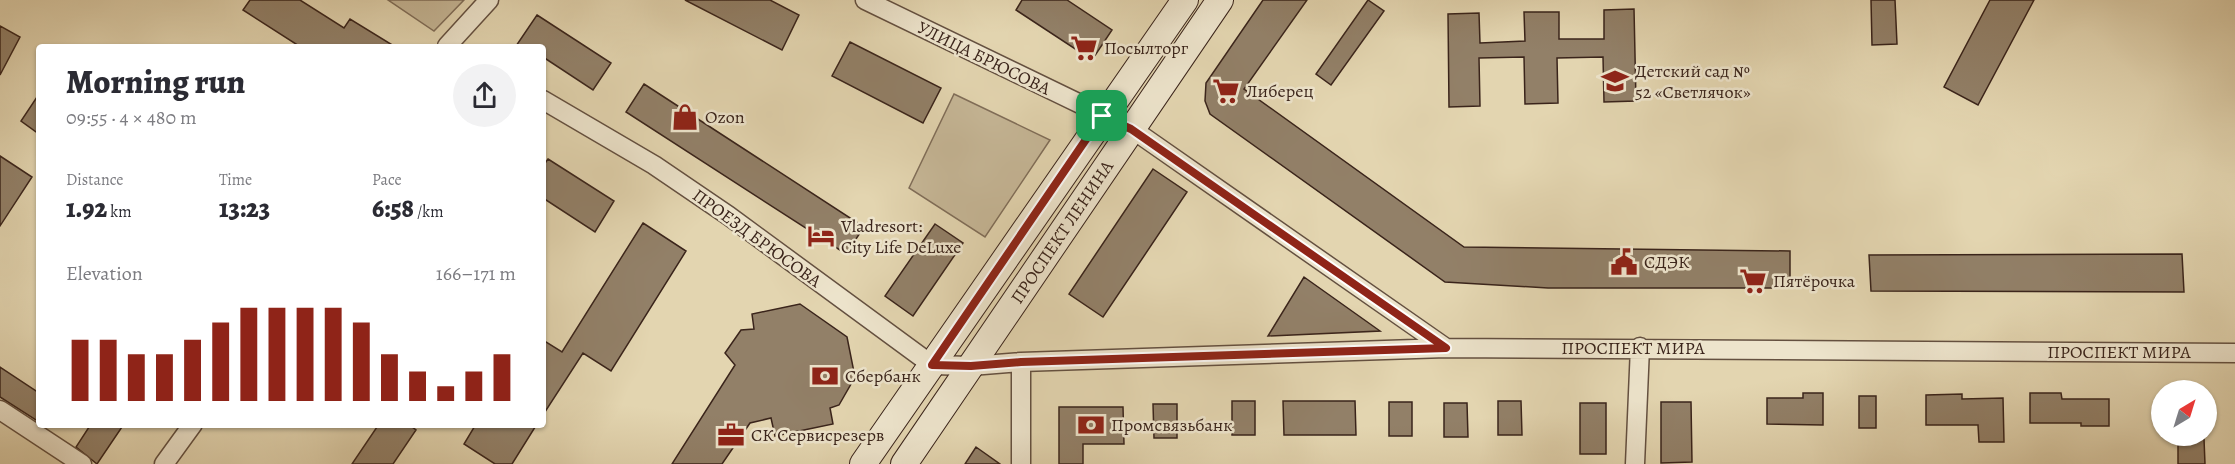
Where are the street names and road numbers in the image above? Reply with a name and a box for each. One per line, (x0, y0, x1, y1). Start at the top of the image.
street label: УЛИЦА БРЮСОВА (913, 15, 1055, 101)
street label: ПРОСПЕКТ ЛЕНИНА (1005, 155, 1119, 308)
street label: ПРОЕЗД БРЮСОВА (688, 183, 827, 293)
street label: ПРОСПЕКТ МИРА (1561, 336, 1705, 360)
street label: ПРОСПЕКТ МИРА (2047, 340, 2191, 364)

